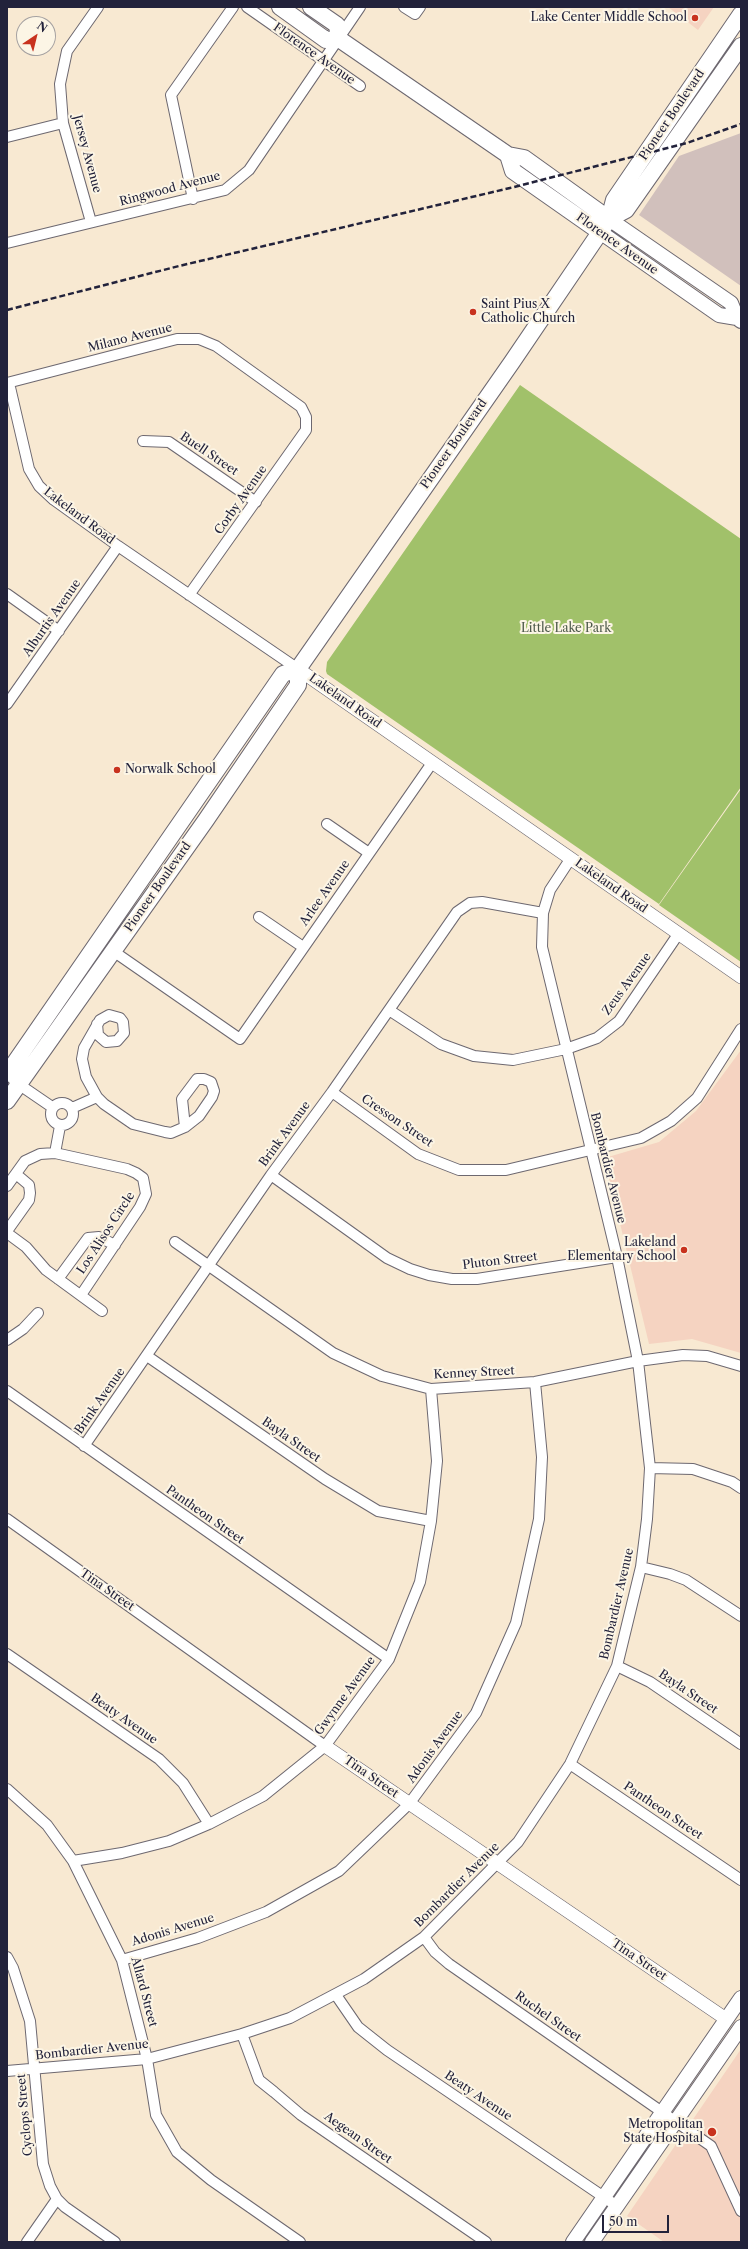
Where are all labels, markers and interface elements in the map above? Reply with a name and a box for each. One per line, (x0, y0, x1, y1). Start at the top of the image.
place label: Lake Center Middle School (531, 11, 687, 25)
marker: Lake Center Middle School (690, 13, 700, 23)
north arrow (16, 16, 56, 56)
text: N (34, 19, 50, 35)
street label: Florence Avenue (270, 20, 358, 88)
street label: Pioneer Boulevard (636, 67, 708, 163)
street label: Jersey Avenue (70, 113, 104, 195)
street label: Ringwood Avenue (118, 169, 222, 209)
street label: Florence Avenue (573, 210, 661, 278)
place label: Saint Pius X Catholic Church (481, 298, 575, 326)
marker: Saint Pius X Catholic Church (468, 307, 478, 317)
street label: Milano Avenue (86, 321, 174, 355)
street label: Pioneer Boulevard (418, 396, 490, 492)
street label: Buell Street (177, 429, 241, 479)
street label: Corby Avenue (212, 463, 270, 537)
street label: Lakeland Road (41, 485, 117, 547)
street label: Alburtis Avenue (20, 577, 84, 659)
park label: Little Lake Park (521, 622, 611, 636)
street label: Lakeland Road (306, 671, 384, 731)
place label: Norwalk School (125, 763, 216, 777)
marker: Norwalk School (112, 765, 122, 775)
street label: Pioneer Boulevard (122, 839, 194, 935)
street label: Lakeland Road (572, 856, 650, 916)
street label: Arlee Avenue (297, 857, 353, 929)
street label: Zeus Avenue (600, 950, 654, 1018)
street label: Cresson Street (358, 1092, 436, 1150)
street label: Brink Avenue (256, 1098, 314, 1170)
street label: Bombardier Avenue (587, 1111, 629, 1225)
street label: Los Alisos Circle (74, 1189, 138, 1277)
place label: Lakeland Elementary School (567, 1236, 676, 1264)
marker: Lakeland Elementary School (679, 1245, 689, 1255)
street label: Pluton Street (462, 1249, 538, 1273)
street label: Kenney Street (433, 1364, 515, 1382)
street label: Brink Avenue (72, 1365, 128, 1437)
street label: Bayla Street (259, 1415, 323, 1465)
street label: Pantheon Street (163, 1483, 247, 1547)
street label: Bombardier Avenue (597, 1547, 637, 1661)
street label: Tina Street (77, 1566, 137, 1614)
street label: Gwynne Avenue (312, 1654, 378, 1738)
street label: Bayla Street (656, 1667, 720, 1717)
street label: Beaty Avenue (88, 1691, 160, 1747)
street label: Adonis Avenue (404, 1708, 466, 1786)
street label: Tina Street (341, 1753, 401, 1801)
street label: Pantheon Street (621, 1779, 705, 1843)
street label: Bombardier Avenue (412, 1840, 502, 1930)
street label: Adonis Avenue (130, 1911, 216, 1949)
street label: Tina Street (609, 1936, 669, 1984)
street label: Allard Street (128, 1955, 160, 2029)
street label: Ruchel Street (512, 1989, 584, 2045)
street label: Bombardier Avenue (35, 2037, 149, 2063)
street label: Beaty Avenue (442, 2068, 514, 2124)
street label: Cyclops Street (14, 2073, 36, 2157)
street label: Aegean Street (321, 2109, 395, 2167)
place label: Metropolitan State Hospital (623, 2118, 703, 2146)
marker: Metropolitan State Hospital (706, 2126, 718, 2138)
scale bar (604, 2207, 671, 2233)
text: 50 m (609, 2214, 638, 2229)

